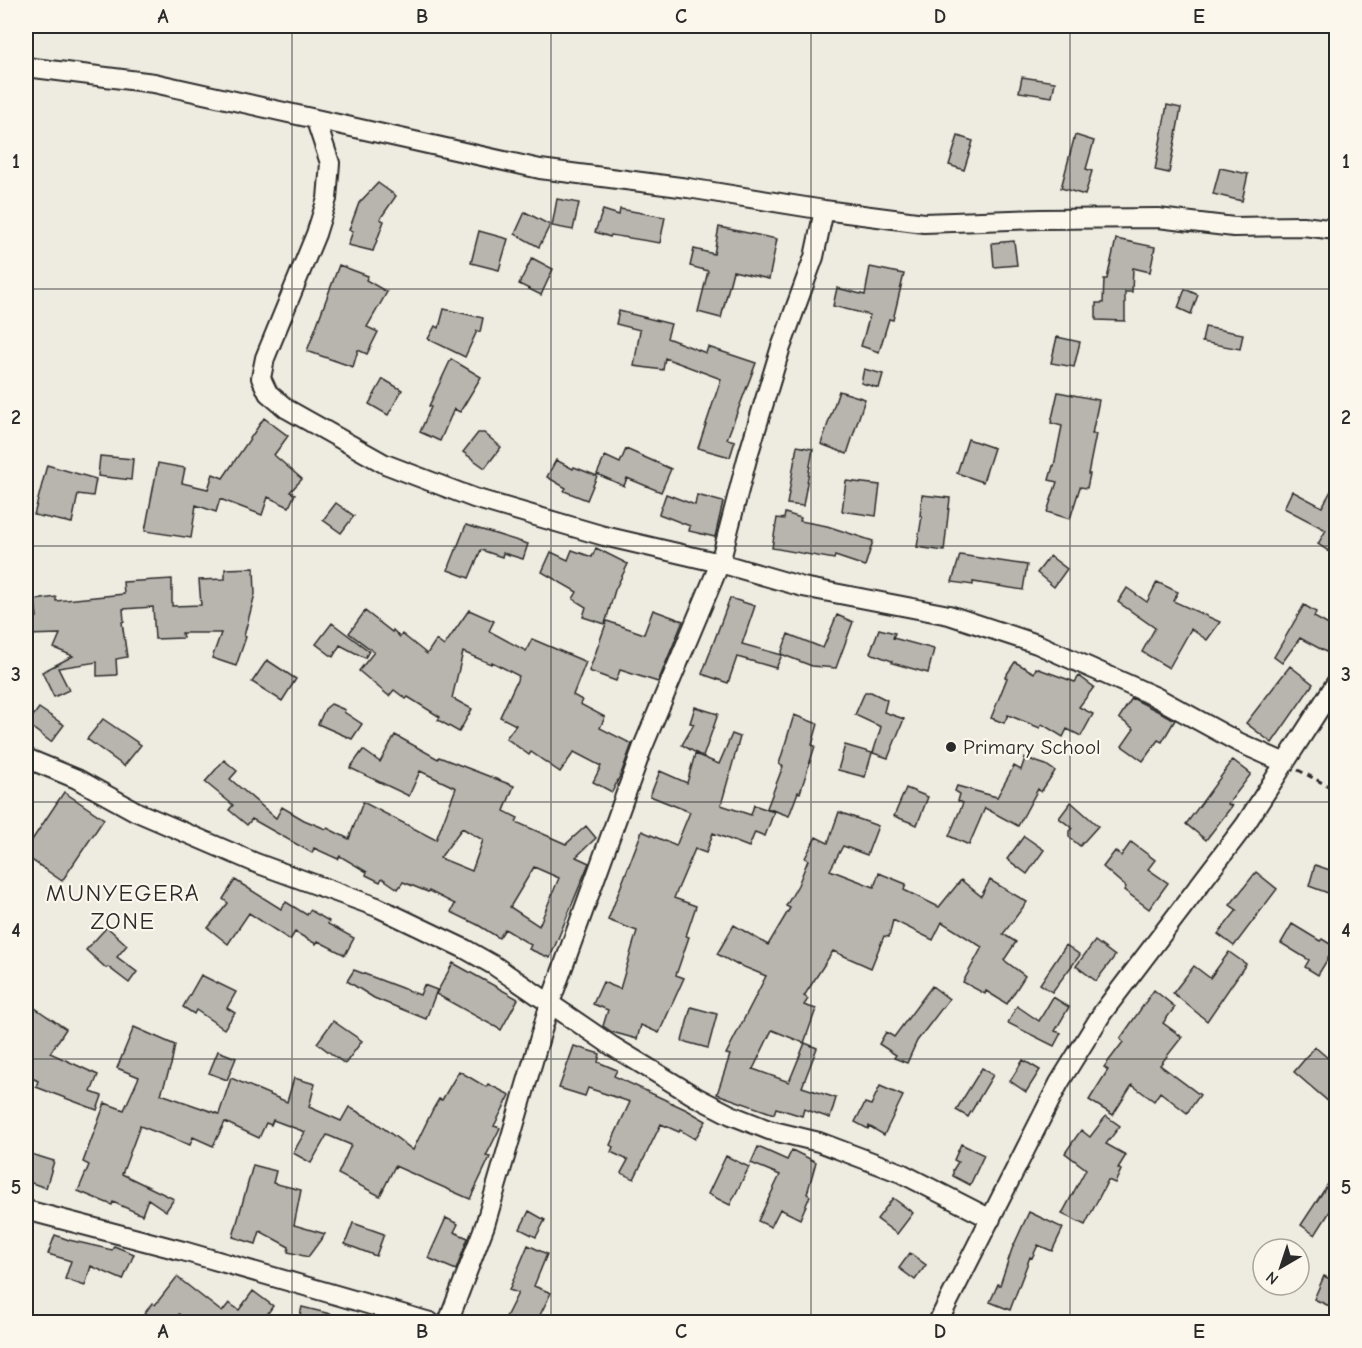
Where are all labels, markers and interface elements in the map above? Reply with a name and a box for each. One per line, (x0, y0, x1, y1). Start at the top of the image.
text: A (157, 5, 169, 28)
text: B (416, 5, 428, 28)
text: C (675, 5, 687, 28)
text: D (934, 5, 946, 28)
text: E (1193, 5, 1205, 28)
text: 1 (12, 150, 20, 173)
text: 1 (1342, 150, 1350, 173)
text: 2 (11, 406, 21, 429)
text: 2 (1341, 406, 1351, 429)
text: 3 (11, 663, 21, 686)
text: 3 (1341, 663, 1351, 686)
place label: Primary School (963, 735, 1101, 759)
marker: Primary School (944, 740, 958, 754)
district label: MUNYEGERA ZONE (46, 879, 200, 935)
text: 4 (11, 919, 21, 942)
text: 4 (1341, 919, 1351, 942)
text: 5 (11, 1176, 21, 1199)
text: 5 (1341, 1176, 1351, 1199)
north arrow (1251, 1237, 1311, 1297)
text: N (1262, 1268, 1282, 1288)
text: A (157, 1320, 169, 1343)
text: B (416, 1320, 428, 1343)
text: C (675, 1320, 687, 1343)
text: D (934, 1320, 946, 1343)
text: E (1193, 1320, 1205, 1343)

